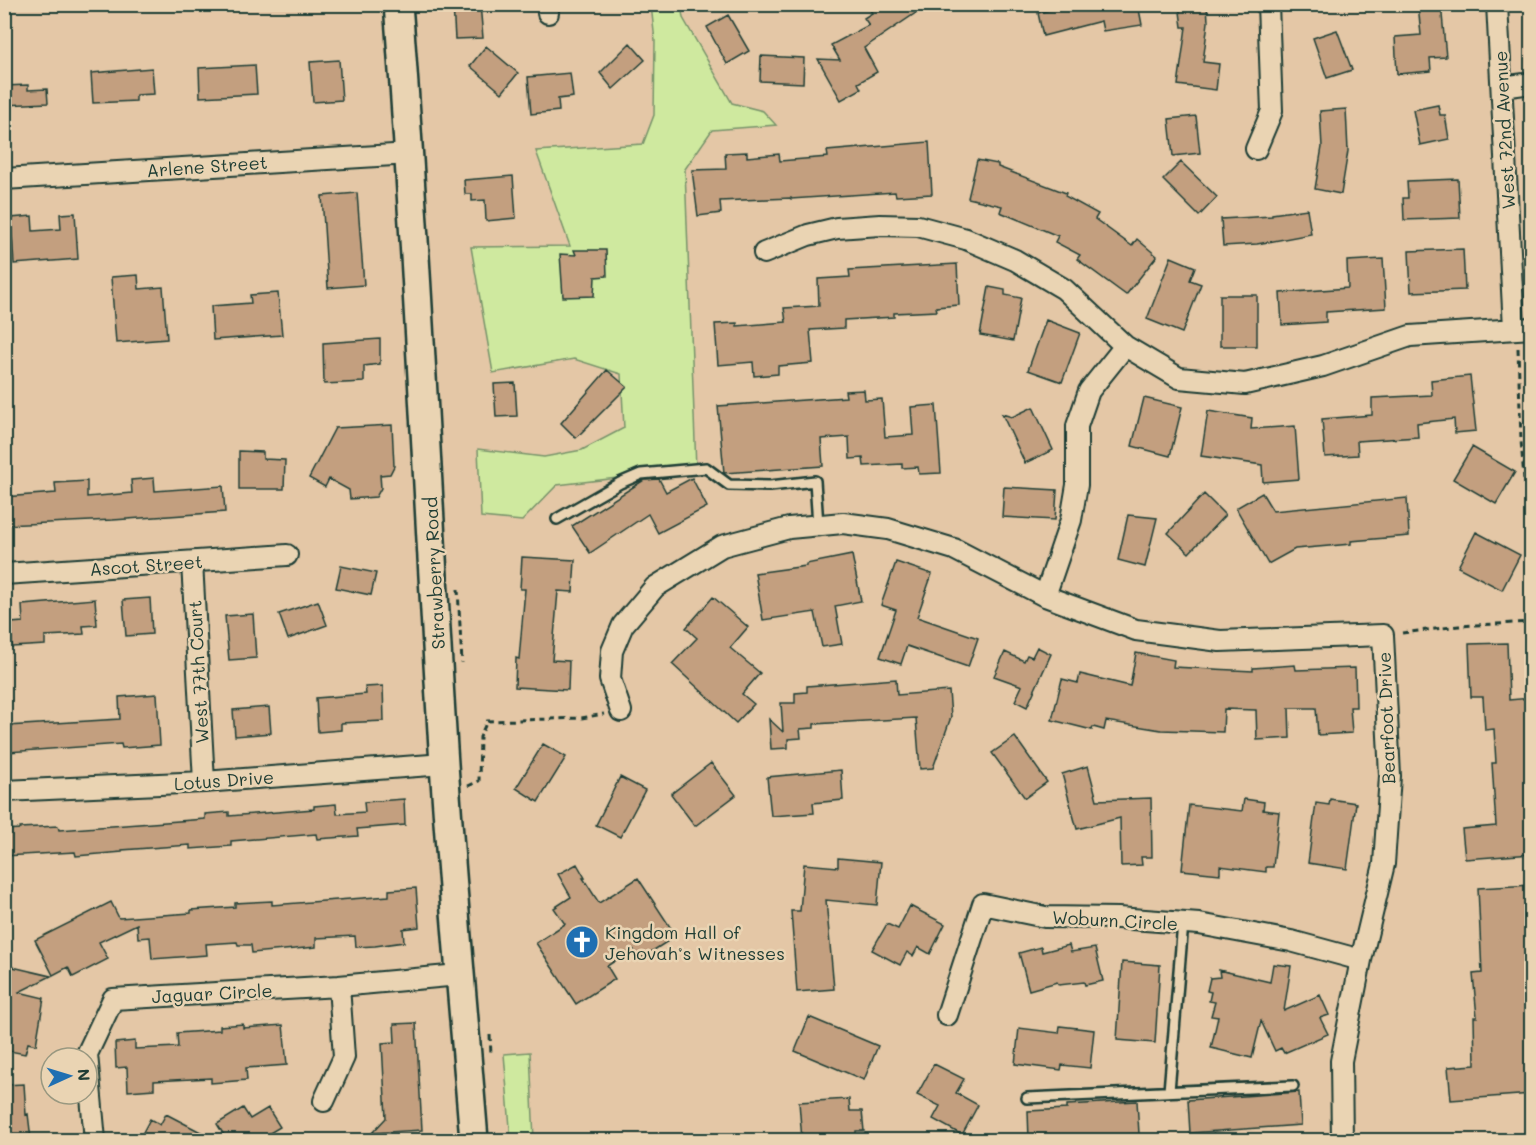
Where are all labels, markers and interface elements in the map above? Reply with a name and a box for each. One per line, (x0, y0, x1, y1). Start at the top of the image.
street label: West 72nd Avenue (1488, 50, 1520, 210)
street label: Arlene Street (146, 150, 268, 182)
street label: Strawberry Road (418, 496, 450, 650)
street label: Ascot Street (89, 549, 203, 581)
street label: West 77th Court (182, 600, 214, 744)
street label: Bearfoot Drive (1372, 652, 1400, 784)
street label: Lotus Drive (173, 765, 275, 795)
street label: Woburn Circle (1051, 905, 1179, 935)
place label: Kingdom Hall of Jehovah’s Witnesses (605, 920, 785, 965)
church icon: Kingdom Hall of Jehovah’s Witnesses (564, 924, 600, 960)
street label: Jaguar Circle (151, 978, 273, 1008)
north arrow (39, 1046, 99, 1106)
text: N (74, 1068, 95, 1082)

